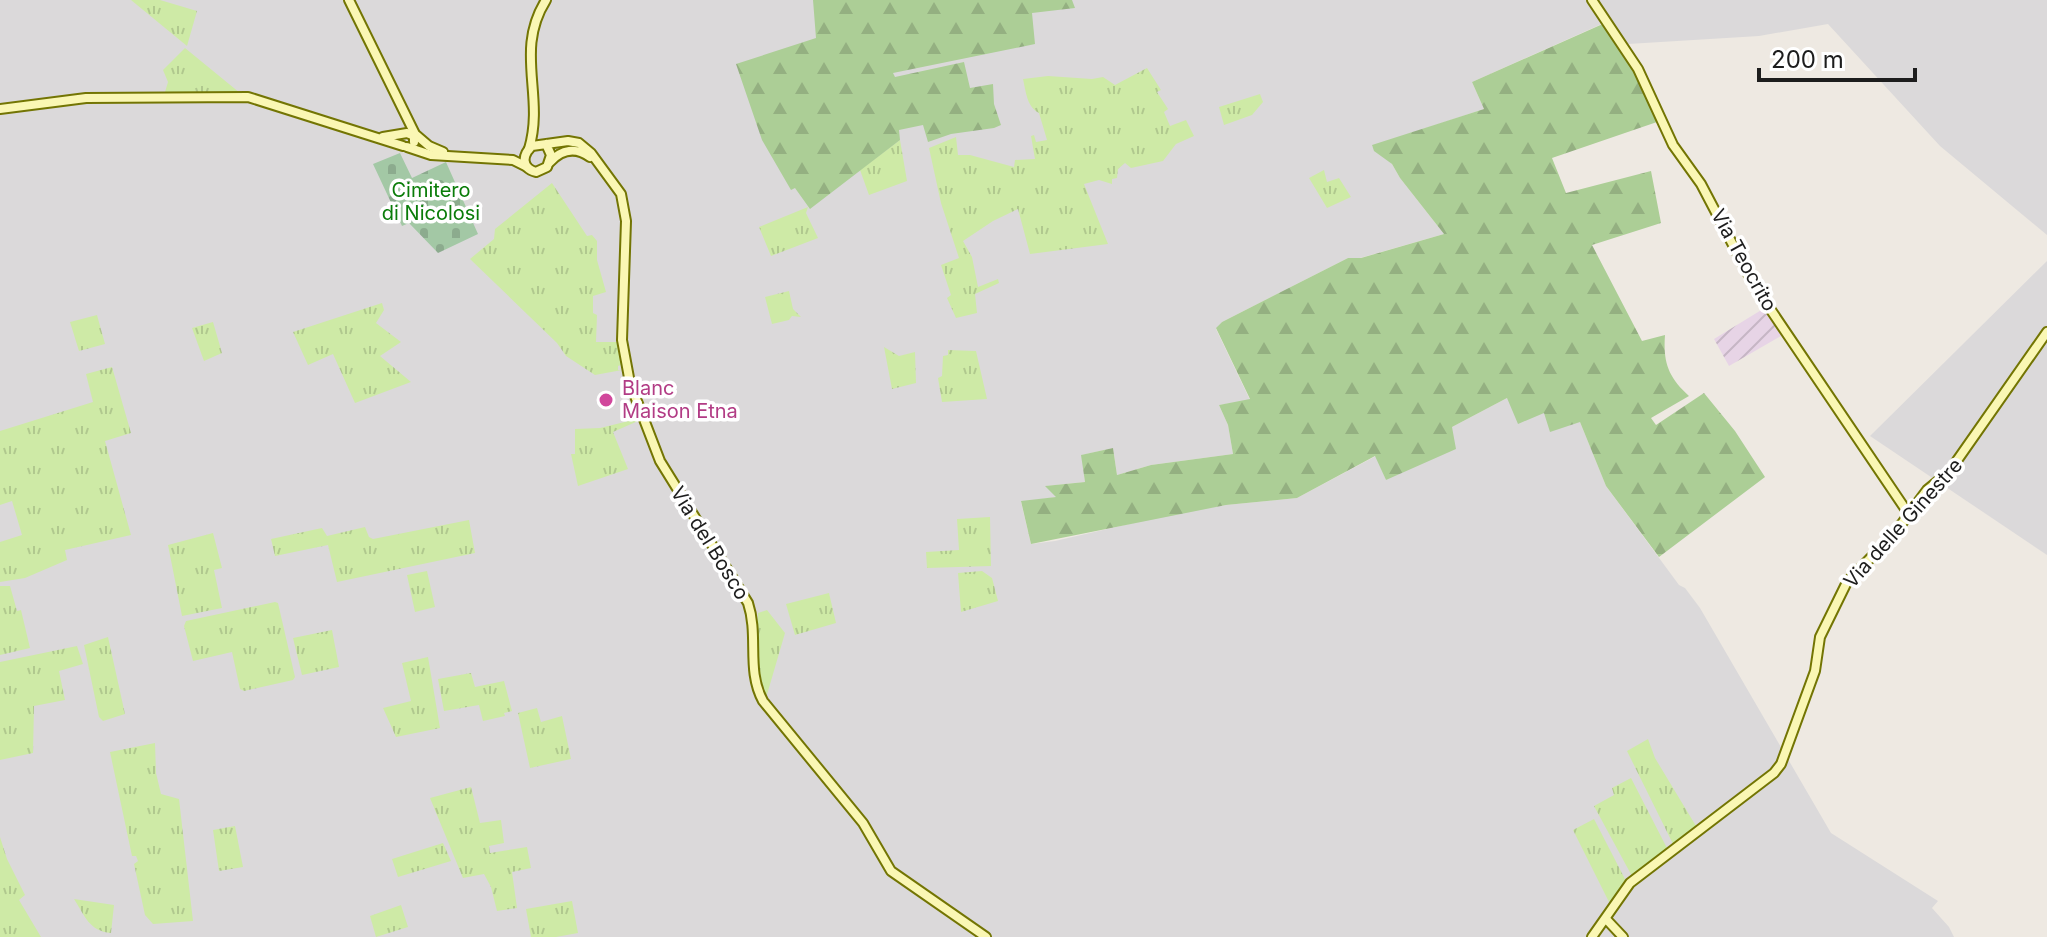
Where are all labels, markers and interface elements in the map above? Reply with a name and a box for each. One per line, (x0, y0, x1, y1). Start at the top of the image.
scale bar (1759, 32, 1915, 82)
text: 200 m (1771, 45, 1844, 74)
park label: Cimitero di Nicolosi (382, 178, 480, 225)
street label: Via Teocrito (1706, 205, 1782, 315)
place label: Blanc Maison Etna (622, 376, 738, 423)
marker: Blanc Maison Etna (597, 391, 615, 409)
street label: Via delle Ginestre (1839, 453, 1967, 593)
street label: Via del Bosco (666, 482, 754, 604)

